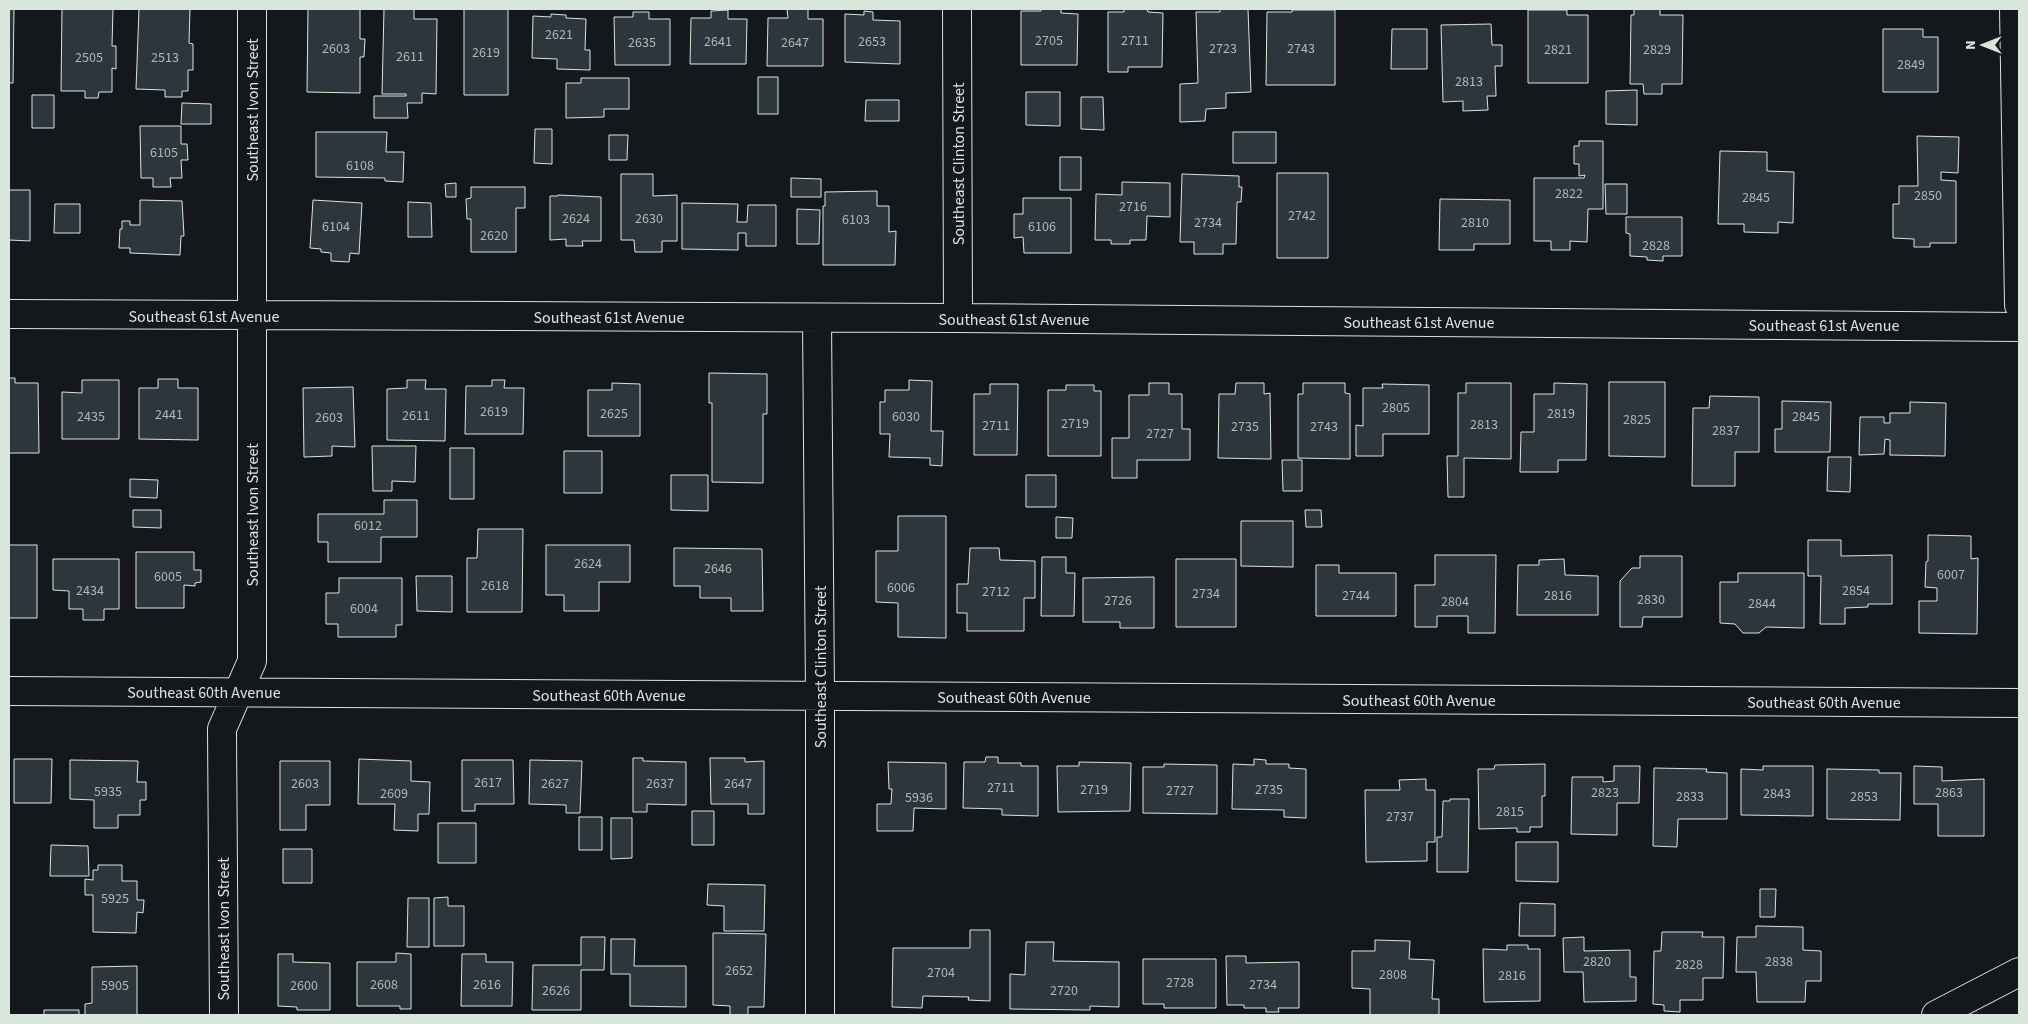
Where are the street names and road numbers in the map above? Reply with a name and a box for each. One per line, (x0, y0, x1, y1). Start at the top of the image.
street label: Southeast Ivon Street (242, 38, 264, 182)
street label: Southeast Clinton Street (948, 82, 970, 245)
street label: Southeast 61st Avenue (128, 306, 280, 328)
street label: Southeast 61st Avenue (533, 307, 685, 329)
street label: Southeast 61st Avenue (938, 309, 1090, 331)
street label: Southeast 61st Avenue (1343, 312, 1495, 334)
street label: Southeast 61st Avenue (1748, 315, 1900, 337)
street label: Southeast Ivon Street (242, 443, 264, 587)
street label: Southeast Clinton Street (810, 585, 832, 748)
street label: Southeast 60th Avenue (127, 682, 281, 704)
street label: Southeast 60th Avenue (532, 685, 686, 707)
street label: Southeast 60th Avenue (937, 687, 1091, 709)
street label: Southeast 60th Avenue (1342, 690, 1496, 712)
street label: Southeast 60th Avenue (1747, 692, 1901, 714)
street label: Southeast Ivon Street (213, 857, 235, 1001)

